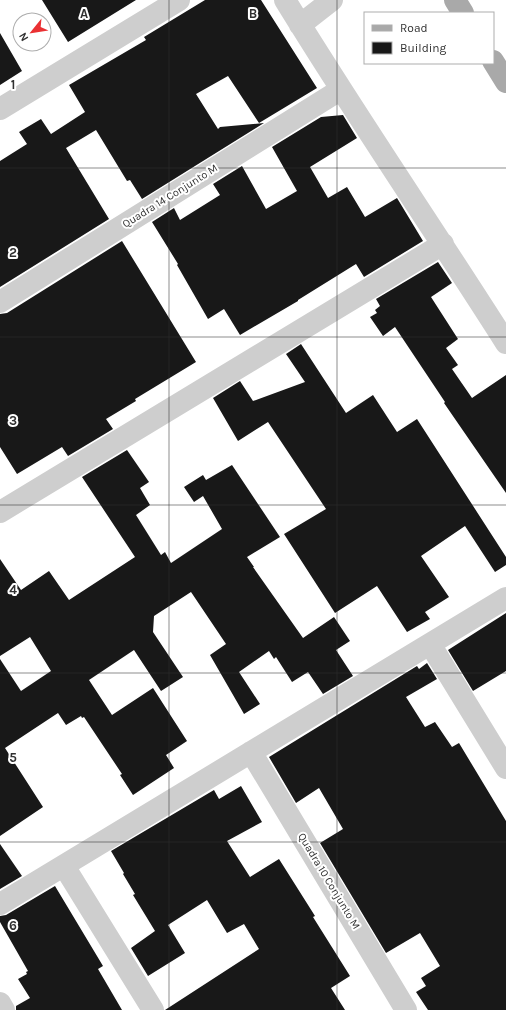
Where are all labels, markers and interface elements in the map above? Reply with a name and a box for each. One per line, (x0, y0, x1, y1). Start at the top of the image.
text: A (80, 6, 88, 21)
text: B (249, 6, 257, 21)
north arrow (12, 12, 52, 52)
legend (364, 12, 494, 64)
text: Road (400, 21, 428, 35)
text: N (16, 30, 31, 43)
text: Building (400, 41, 447, 55)
text: 1 (11, 77, 15, 92)
street label: Quadra 14 Conjunto M (120, 161, 220, 231)
text: 2 (9, 245, 17, 260)
text: 3 (9, 413, 17, 428)
text: 4 (9, 582, 17, 597)
text: 5 (9, 750, 17, 765)
street label: Quadra 10 Conjunto M (295, 830, 363, 932)
text: 6 (9, 918, 17, 933)

